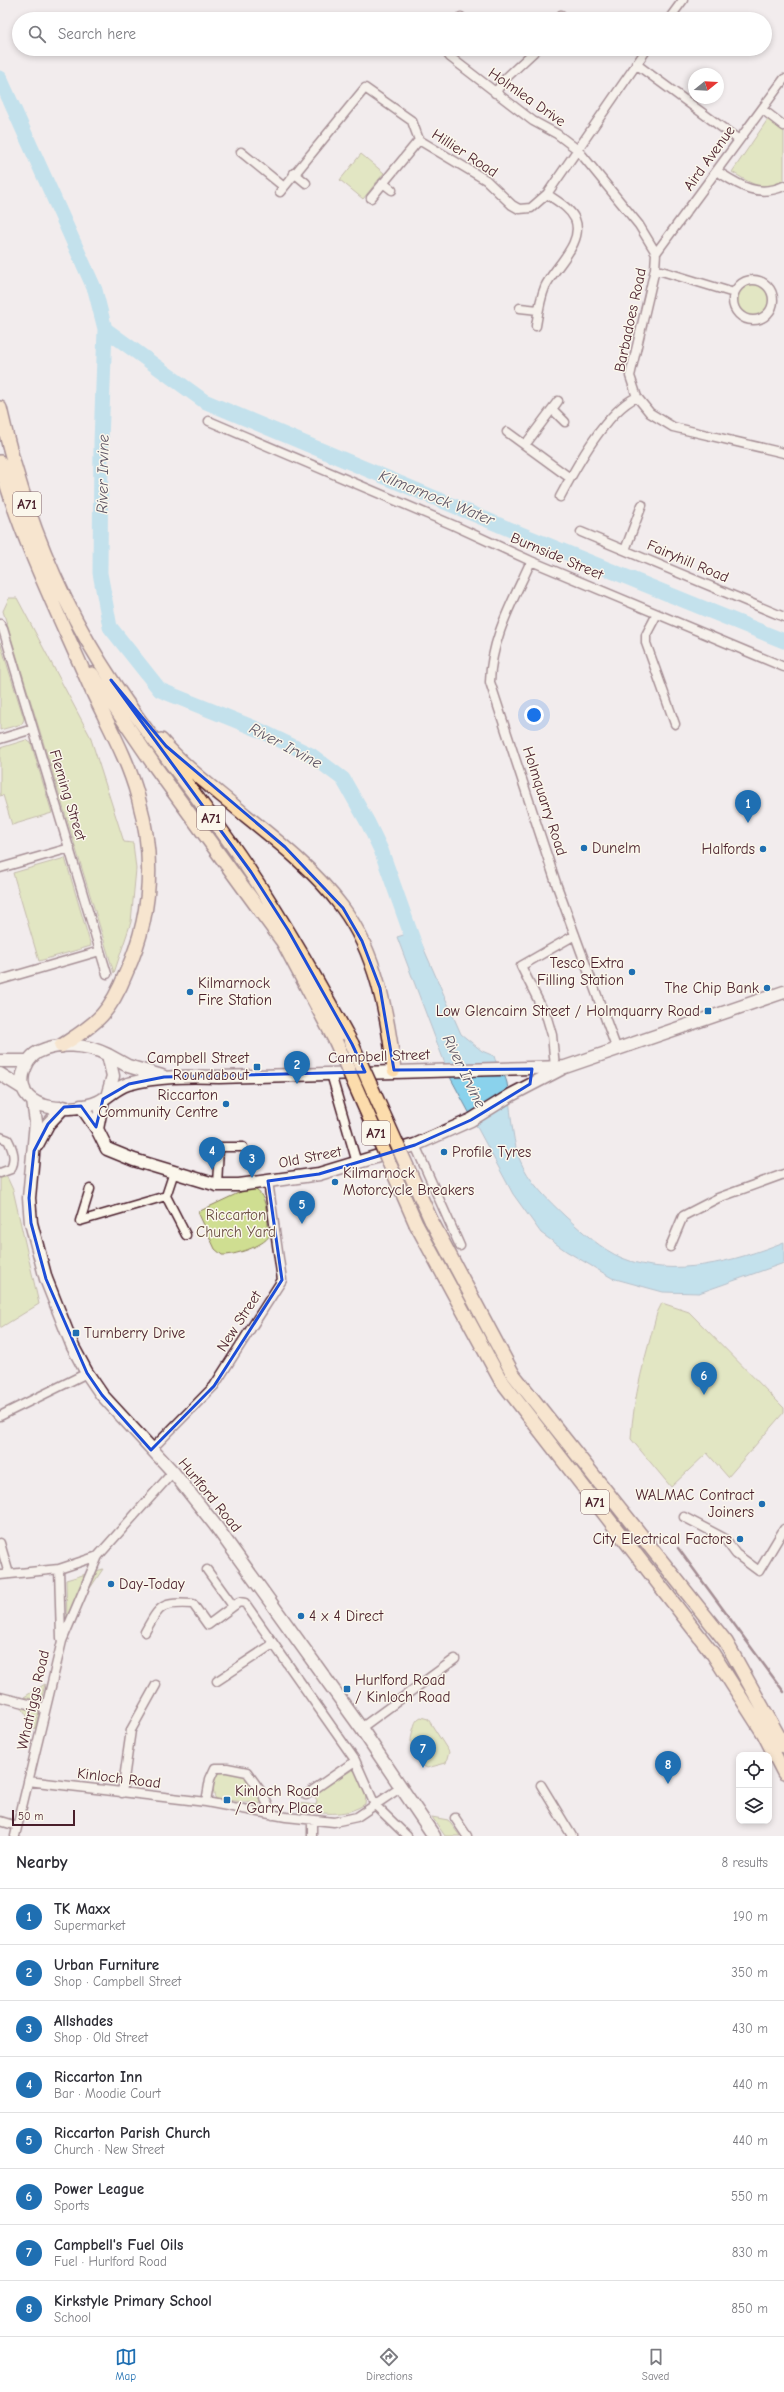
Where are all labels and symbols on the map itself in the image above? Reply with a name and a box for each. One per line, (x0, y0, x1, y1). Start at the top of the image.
street label: Holmlea Drive (485, 64, 570, 131)
north arrow (688, 68, 724, 104)
street label: Aird Avenue (679, 121, 739, 194)
street label: Hillier Road (429, 125, 501, 181)
street label: Barbadoes Road (610, 266, 650, 374)
water label: River Irvine (93, 434, 113, 514)
water label: Kilmarnock Water (376, 467, 497, 529)
road number: A71 (13, 492, 41, 516)
street label: Burnside Street (508, 528, 607, 584)
street label: Fairyhill Road (644, 536, 732, 586)
your location (524, 705, 544, 725)
water label: River Irvine (246, 719, 325, 772)
street label: Holmquarry Road (519, 744, 571, 858)
street label: Fleming Street (46, 747, 91, 843)
pin: 1 (735, 790, 761, 823)
road number: A71 (197, 806, 225, 830)
place label: Dunelm (592, 839, 641, 857)
place label: Halfords (702, 840, 755, 858)
marker: Dunelm (579, 843, 589, 853)
marker: Halfords (758, 844, 768, 854)
place label: Tesco Extra Filling Station (537, 954, 624, 989)
marker: Tesco Extra Filling Station (627, 967, 637, 977)
place label: Kilmarnock Fire Station (198, 974, 272, 1009)
place label: The Chip Bank (664, 979, 760, 997)
marker: The Chip Bank (762, 983, 772, 993)
marker: Kilmarnock Fire Station (185, 987, 195, 997)
place label: Low Glencairn Street / Holmquarry Road (436, 1002, 700, 1020)
marker: Low Glencairn Street / Holmquarry Road (703, 1006, 713, 1016)
water label: River Irvine (439, 1032, 490, 1111)
street label: Campbell Street (328, 1045, 431, 1067)
place label: Campbell Street Roundabout (147, 1049, 250, 1084)
pin: 2 (284, 1051, 310, 1084)
marker: Campbell Street Roundabout (252, 1062, 262, 1072)
place label: Riccarton Community Centre (98, 1086, 218, 1121)
marker: Riccarton Community Centre (221, 1099, 231, 1109)
road number: A71 (362, 1121, 390, 1145)
pin: 4 (199, 1137, 225, 1170)
street label: Old Street (277, 1142, 344, 1172)
place label: Profile Tyres (452, 1143, 531, 1161)
pin: 3 (239, 1145, 265, 1178)
marker: Profile Tyres (439, 1147, 449, 1157)
place label: Kilmarnock Motorcycle Breakers (343, 1164, 474, 1199)
marker: Kilmarnock Motorcycle Breakers (330, 1177, 340, 1187)
pin: 5 (289, 1191, 315, 1224)
park label: Riccarton Church Yard (196, 1206, 276, 1241)
street label: New Street (213, 1287, 266, 1355)
place label: Turnberry Drive (84, 1324, 186, 1342)
marker: Turnberry Drive (71, 1328, 81, 1338)
pin: 6 (691, 1362, 717, 1395)
street label: Hurlford Road (175, 1454, 245, 1536)
place label: WALMAC Contract Joiners (635, 1486, 755, 1521)
road number: A71 (581, 1490, 609, 1514)
marker: WALMAC Contract Joiners (757, 1499, 767, 1509)
place label: City Electrical Factors (593, 1530, 732, 1548)
marker: City Electrical Factors (735, 1534, 745, 1544)
place label: Day-Today (119, 1575, 185, 1593)
marker: Day-Today (106, 1579, 116, 1589)
place label: 4 x 4 Direct (309, 1607, 384, 1625)
marker: 4 x 4 Direct (296, 1611, 306, 1621)
street label: Whatriggs Road (13, 1648, 53, 1752)
place label: Hurlford Road / Kinloch Road (355, 1671, 451, 1706)
marker: Hurlford Road / Kinloch Road (342, 1684, 352, 1694)
pin: 7 (410, 1735, 436, 1768)
pin: 8 (655, 1751, 681, 1784)
street label: Kinloch Road (76, 1764, 162, 1792)
place label: Kinloch Road / Garry Place (235, 1782, 323, 1817)
marker: Kinloch Road / Garry Place (222, 1795, 232, 1805)
scale bar (12, 1808, 75, 1827)

